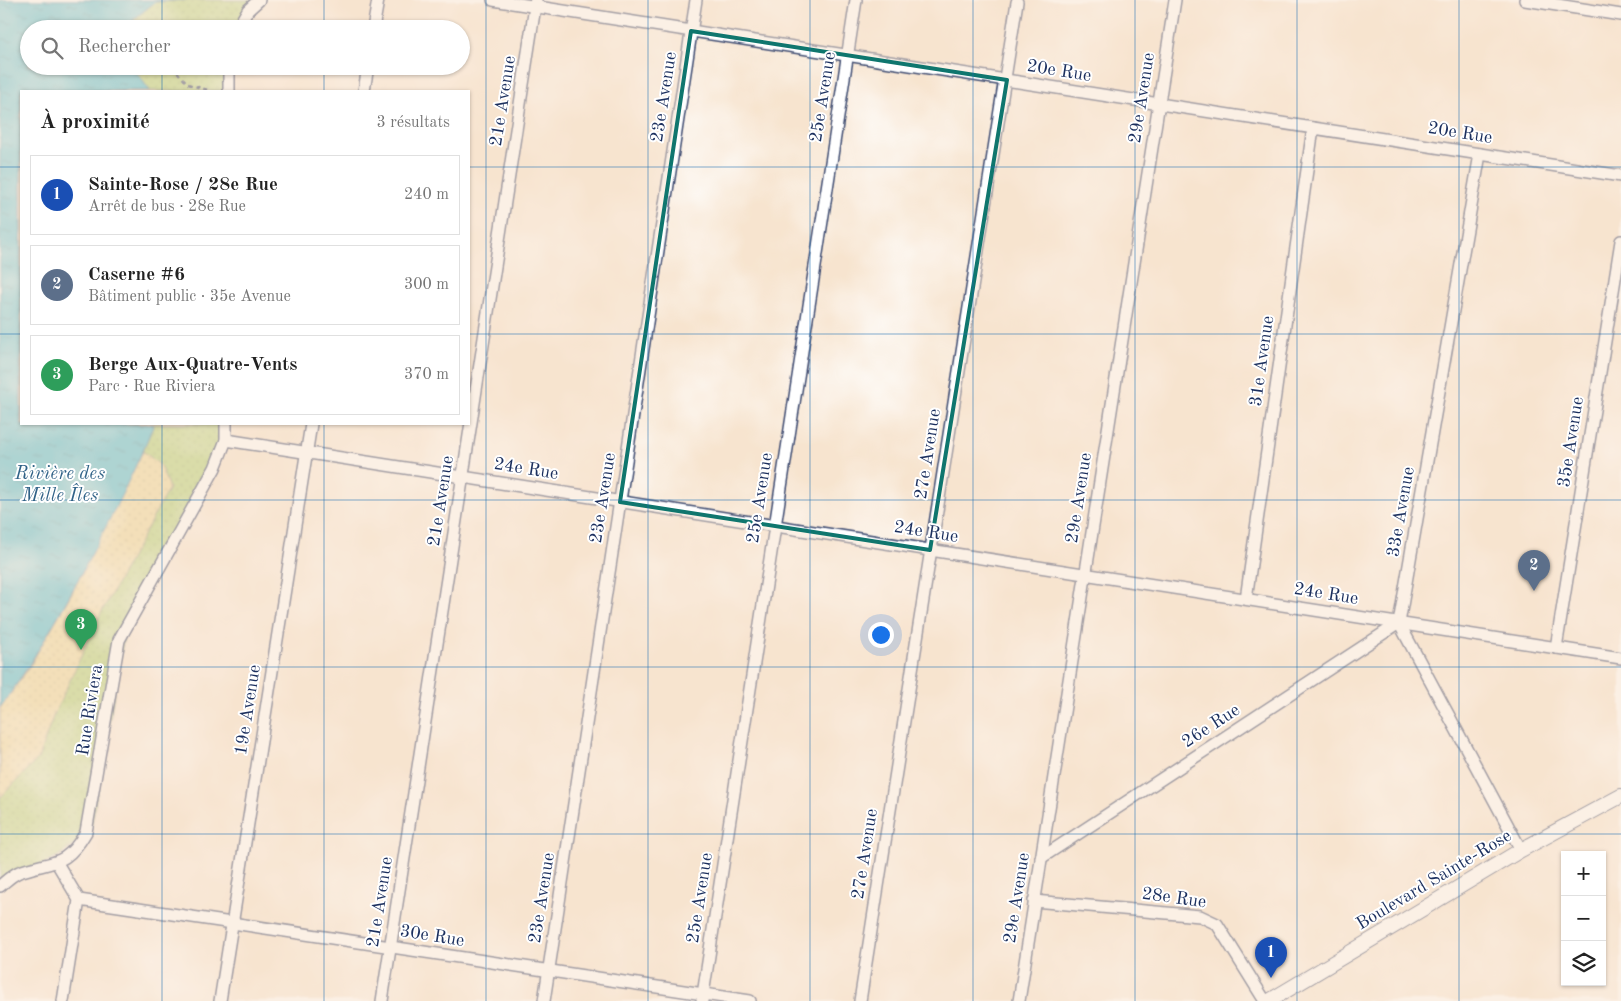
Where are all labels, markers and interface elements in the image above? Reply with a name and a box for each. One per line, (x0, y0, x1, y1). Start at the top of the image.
search box (20, 20, 470, 75)
icon: search (38, 34, 66, 62)
text: Rechercher (78, 38, 171, 57)
street label: 23e Avenue (648, 50, 680, 144)
street label: 25e Avenue (807, 50, 839, 144)
street label: 29e Avenue (1126, 51, 1158, 145)
street label: 21e Avenue (487, 54, 519, 148)
street label: 20e Rue (1025, 57, 1093, 85)
text: À proximité (40, 112, 150, 133)
text: 3 résultats (376, 115, 450, 131)
street label: 20e Rue (1426, 119, 1494, 147)
text: Sainte-Rose / 28e Rue (88, 176, 278, 195)
text: 1 (52, 187, 62, 203)
text: 240 m (404, 187, 449, 203)
text: Arrêt de bus · 28e Rue (88, 199, 246, 215)
text: Caserne #6 (88, 266, 185, 285)
text: 2 (52, 277, 62, 293)
text: 300 m (404, 277, 449, 293)
text: Bâtiment public · 35e Avenue (88, 289, 291, 305)
street label: 31e Avenue (1247, 315, 1277, 407)
text: Berge Aux-Quatre-Vents (88, 356, 297, 375)
text: 3 (52, 367, 62, 383)
text: 370 m (404, 367, 449, 383)
text: Parc · Rue Riviera (88, 379, 215, 395)
street label: 35e Avenue (1555, 395, 1587, 489)
street label: 27e Avenue (912, 407, 944, 501)
street label: 23e Avenue (587, 451, 619, 545)
street label: 25e Avenue (744, 451, 776, 545)
street label: 29e Avenue (1063, 451, 1095, 545)
street label: 21e Avenue (425, 454, 457, 548)
street label: 24e Rue (492, 455, 560, 483)
water label: Rivière des Mille Îles (14, 465, 105, 506)
street label: 33e Avenue (1384, 465, 1418, 559)
street label: 24e Rue (892, 518, 960, 546)
pin: 2 (1518, 550, 1550, 591)
street label: 24e Rue (1292, 580, 1360, 608)
pin: 3 (65, 609, 97, 650)
your location (868, 622, 894, 648)
street label: Rue Riviera (74, 663, 106, 757)
street label: 19e Avenue (232, 663, 264, 757)
street label: 26e Rue (1179, 701, 1243, 751)
street label: 27e Avenue (849, 807, 881, 901)
street label: Boulevard Sainte-Rose (1353, 827, 1515, 933)
street label: 23e Avenue (526, 851, 558, 945)
street label: 25e Avenue (684, 851, 716, 945)
street label: 29e Avenue (1001, 851, 1033, 945)
map controls (1561, 851, 1606, 986)
button: + (1561, 851, 1606, 896)
street label: 21e Avenue (364, 855, 396, 949)
street label: 28e Rue (1141, 885, 1207, 911)
button: − (1561, 896, 1606, 941)
street label: 30e Rue (398, 922, 466, 950)
pin: 1 (1255, 937, 1287, 978)
button: layers (1561, 941, 1606, 986)

